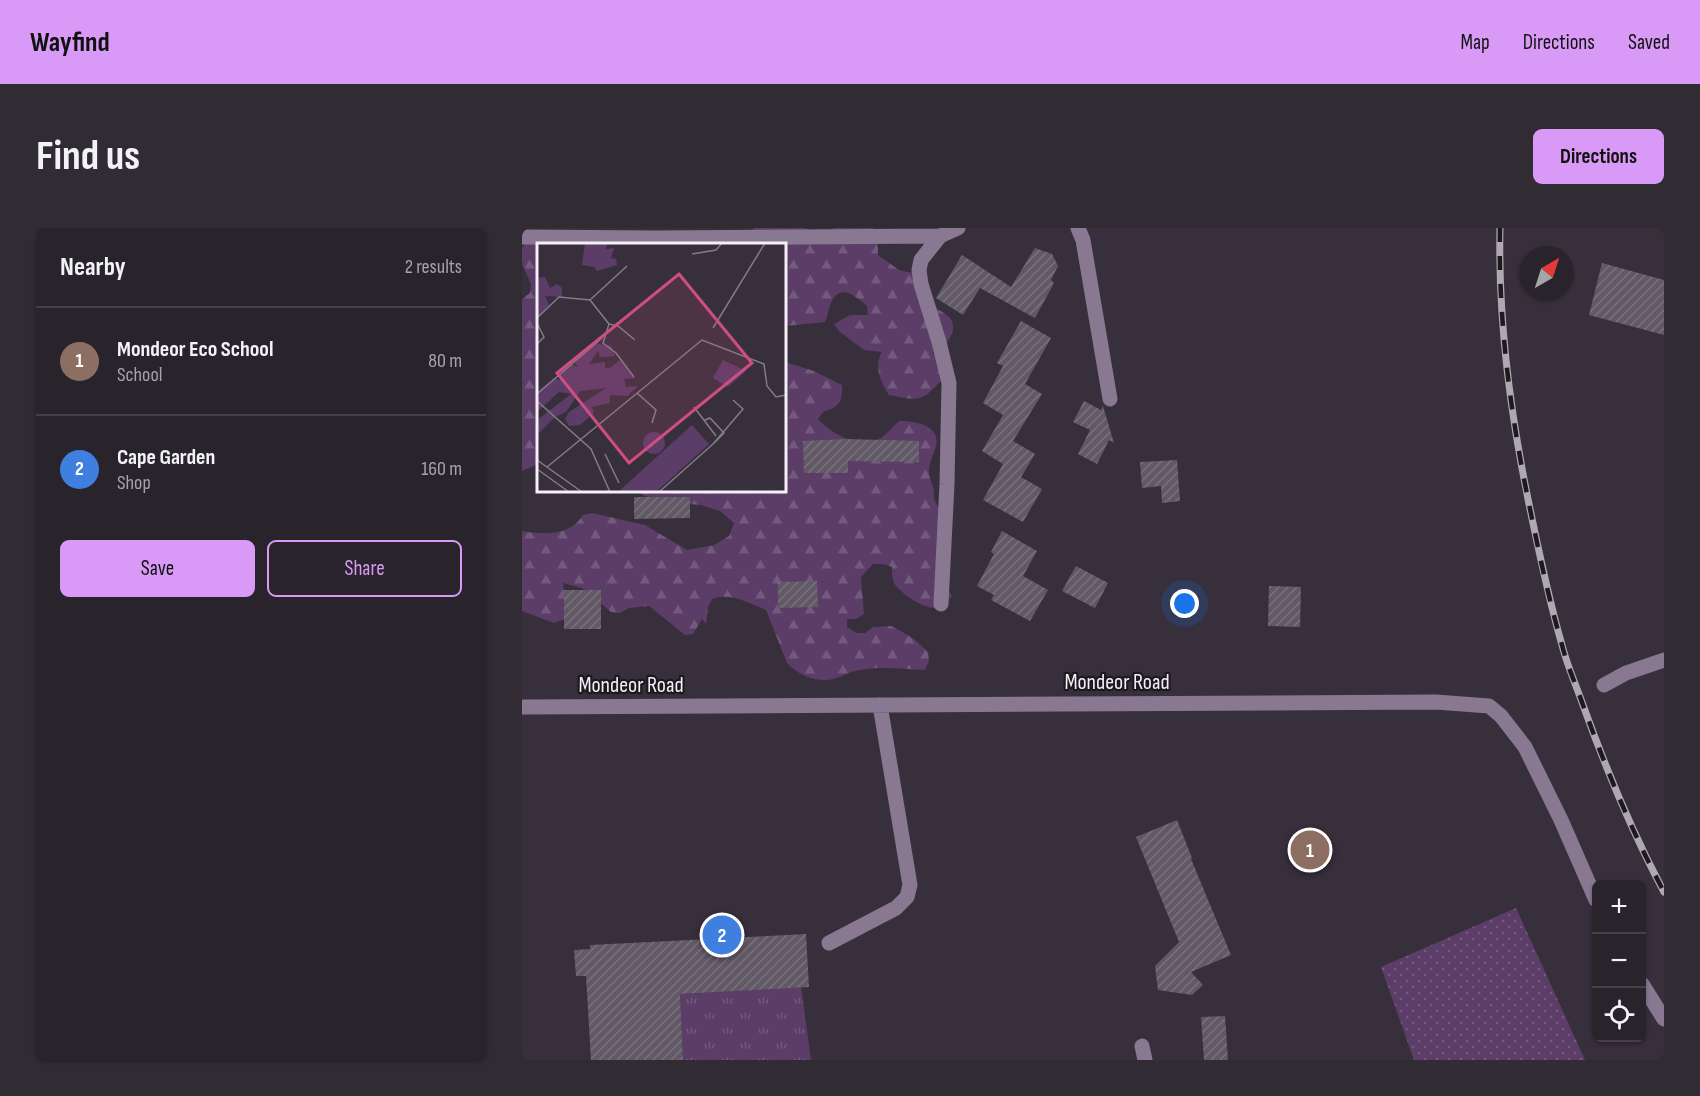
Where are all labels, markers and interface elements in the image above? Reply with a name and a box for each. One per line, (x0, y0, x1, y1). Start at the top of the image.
text: Wayfind (30, 26, 110, 59)
text: Map (1460, 30, 1490, 55)
text: Directions (1523, 30, 1595, 55)
text: Saved (1628, 30, 1670, 55)
button: Directions (1533, 129, 1664, 184)
text: Find us (36, 131, 140, 182)
inset map (537, 243, 786, 492)
north arrow (1520, 246, 1574, 300)
text: Nearby (60, 252, 126, 283)
text: 2 results (405, 255, 462, 279)
text: Mondeor Eco School (117, 336, 273, 363)
text: 1 (76, 349, 83, 373)
text: 80 m (428, 349, 462, 373)
text: School (117, 363, 162, 387)
text: Cape Garden (117, 444, 215, 471)
text: 2 (75, 457, 84, 481)
text: 160 m (421, 457, 462, 481)
text: Shop (117, 471, 151, 495)
button: Save (60, 540, 255, 597)
button: Share (267, 540, 462, 597)
your location (1170, 589, 1199, 618)
street label: Mondeor Road (1064, 669, 1170, 696)
street label: Mondeor Road (578, 672, 684, 699)
pin: 1 (1290, 828, 1330, 872)
map controls (1592, 880, 1646, 1042)
button: + (1592, 880, 1646, 934)
pin: 2 (702, 912, 742, 958)
button: − (1592, 934, 1646, 988)
button: locate (1592, 988, 1646, 1042)

